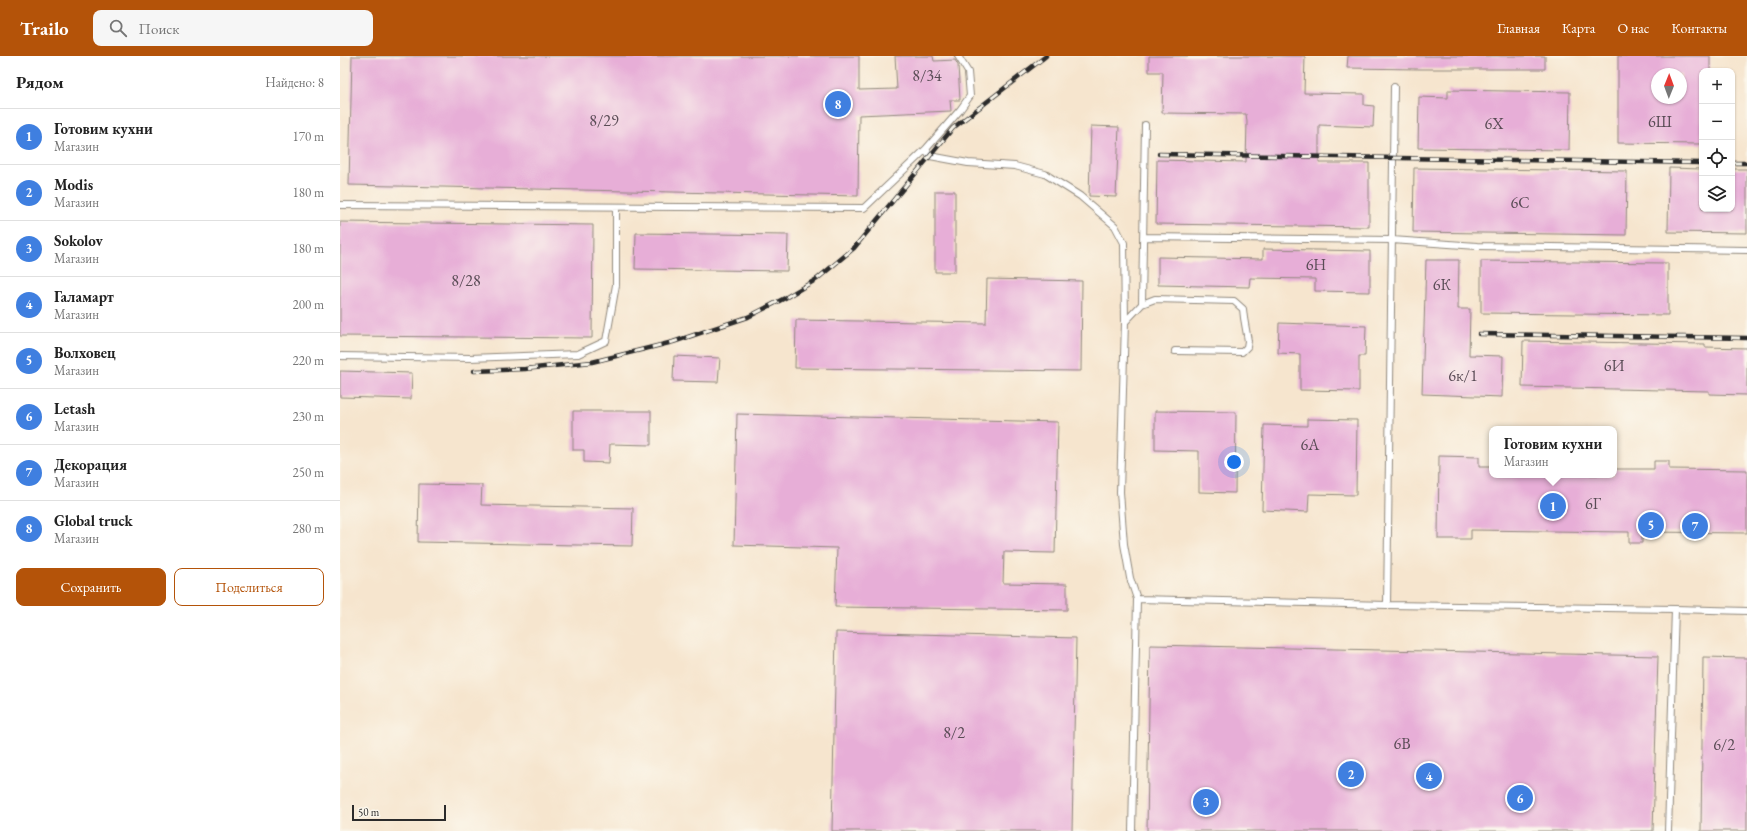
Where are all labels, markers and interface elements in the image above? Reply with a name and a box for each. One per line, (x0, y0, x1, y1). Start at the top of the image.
search box (93, 10, 373, 46)
text: Trailo (20, 16, 69, 41)
icon: search (107, 17, 129, 39)
text: Поиск (139, 19, 179, 38)
text: Главная (1497, 19, 1540, 37)
text: Карта (1562, 19, 1595, 37)
text: О нас (1617, 19, 1649, 37)
text: Контакты (1671, 19, 1727, 37)
house number: 8/34 (912, 65, 942, 86)
north arrow (1651, 68, 1687, 104)
map controls (1699, 68, 1735, 212)
button: + (1699, 68, 1735, 104)
text: Рядом (16, 71, 64, 93)
text: Найдено: 8 (265, 74, 324, 91)
pin: 8 (825, 89, 851, 119)
button: − (1699, 104, 1735, 140)
house number: 8/29 (589, 110, 619, 131)
house number: 6Ш (1648, 111, 1673, 132)
house number: 6Х (1485, 113, 1504, 134)
text: Готовим кухни (54, 119, 153, 138)
text: 1 (26, 128, 32, 145)
text: 170 m (293, 128, 324, 145)
text: Магазин (54, 138, 99, 155)
button: locate (1699, 140, 1735, 176)
text: Modis (54, 175, 93, 194)
button: layers (1699, 176, 1735, 212)
text: 2 (26, 184, 32, 201)
text: 180 m (293, 184, 324, 201)
house number: 6С (1510, 192, 1530, 213)
text: Магазин (54, 194, 99, 211)
text: Sokolov (54, 231, 103, 250)
text: 3 (26, 240, 32, 257)
text: 180 m (293, 240, 324, 257)
text: Магазин (54, 250, 99, 267)
house number: 6Н (1306, 254, 1326, 275)
house number: 8/28 (451, 270, 481, 291)
house number: 6К (1433, 274, 1452, 295)
text: Галамарт (54, 287, 114, 306)
text: 4 (26, 296, 32, 313)
text: 200 m (293, 296, 324, 313)
text: Магазин (54, 306, 99, 323)
text: Волховец (54, 343, 116, 362)
text: 5 (26, 352, 32, 369)
text: 220 m (293, 352, 324, 369)
house number: 6И (1604, 355, 1624, 376)
text: Магазин (54, 362, 99, 379)
house number: 6к/1 (1448, 365, 1478, 386)
text: Letash (54, 399, 95, 418)
text: 6 (26, 408, 32, 425)
text: 230 m (293, 408, 324, 425)
text: Магазин (54, 418, 99, 435)
popup (1489, 426, 1617, 478)
house number: 6А (1301, 434, 1320, 455)
text: Готовим кухни (1504, 434, 1602, 453)
your location (1224, 452, 1244, 472)
text: Магазин (1504, 453, 1549, 470)
text: Декорация (54, 455, 127, 474)
text: 7 (26, 464, 32, 481)
text: 250 m (293, 464, 324, 481)
text: Магазин (54, 474, 99, 491)
pin: 1 (1540, 491, 1566, 521)
house number: 6Г (1585, 493, 1602, 514)
pin: 5 (1638, 510, 1664, 540)
text: Global truck (54, 511, 133, 530)
pin: 7 (1682, 511, 1708, 541)
text: 8 (26, 520, 32, 537)
text: 280 m (293, 520, 324, 537)
text: Магазин (54, 530, 99, 547)
button: Сохранить (16, 568, 166, 606)
button: Поделиться (174, 568, 324, 606)
house number: 8/2 (943, 722, 965, 743)
house number: 6В (1393, 733, 1411, 754)
house number: 6/2 (1713, 734, 1735, 755)
pin: 2 (1338, 759, 1364, 789)
pin: 4 (1416, 761, 1442, 791)
pin: 6 (1507, 783, 1533, 813)
pin: 3 (1193, 787, 1219, 817)
scale bar (352, 803, 446, 822)
text: 50 m (358, 805, 379, 819)

